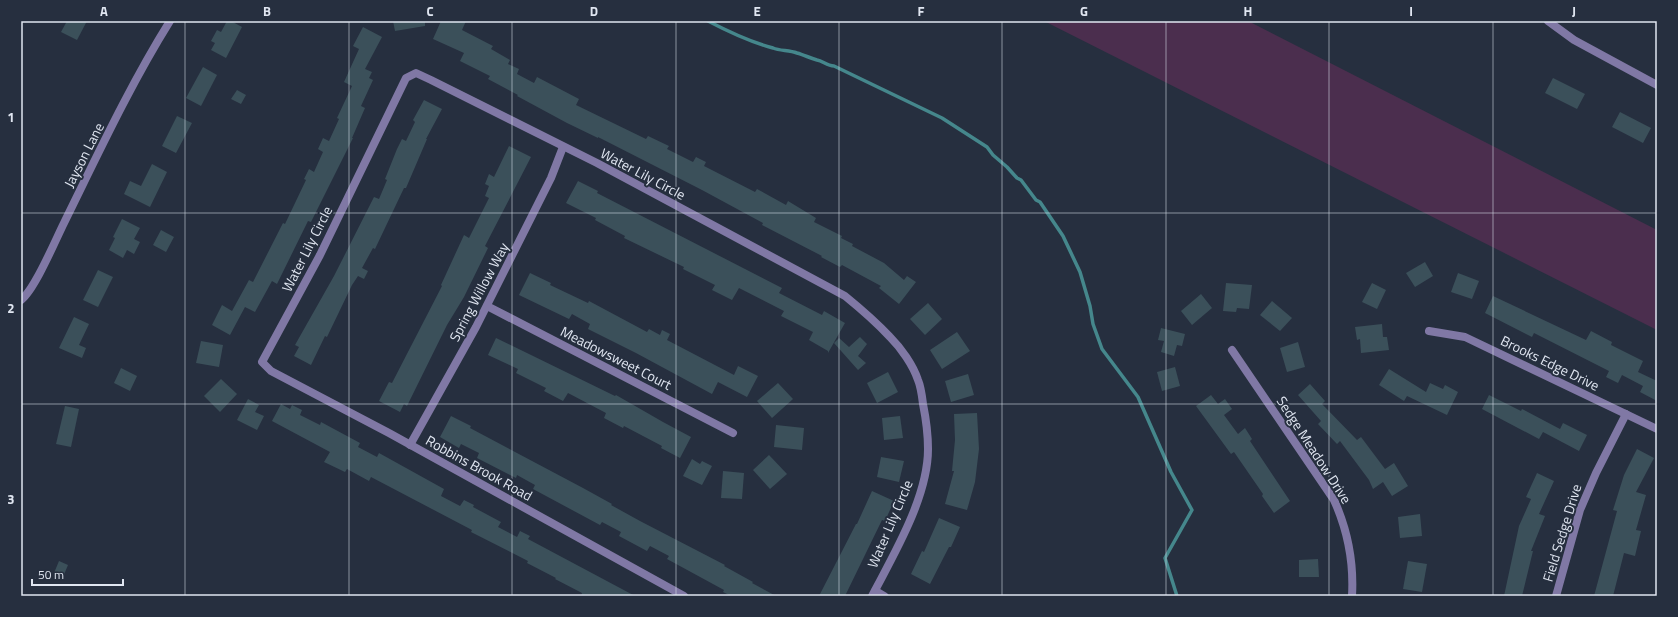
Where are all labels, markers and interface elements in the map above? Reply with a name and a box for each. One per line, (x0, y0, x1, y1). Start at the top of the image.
text: A (100, 1, 108, 21)
text: B (263, 1, 271, 21)
text: C (426, 1, 434, 21)
text: D (590, 1, 598, 21)
text: E (753, 1, 761, 21)
text: F (918, 1, 925, 21)
text: G (1080, 1, 1088, 21)
text: H (1244, 1, 1252, 21)
text: I (1409, 1, 1413, 21)
text: J (1572, 1, 1576, 21)
text: 1 (7, 107, 15, 127)
street label: Jayson Lane (58, 119, 109, 191)
street label: Water Lily Circle (597, 142, 690, 205)
street label: Water Lily Circle (276, 202, 337, 295)
street label: Spring Willow Way (444, 238, 514, 345)
text: 2 (7, 298, 15, 318)
street label: Meadowsweet Court (557, 320, 676, 395)
street label: Brooks Edge Drive (1497, 330, 1603, 396)
street label: Sedge Meadow Drive (1272, 392, 1357, 508)
street label: Robbins Brook Road (422, 430, 536, 506)
street label: Water Lily Circle (862, 477, 918, 571)
street label: Field Sedge Drive (1537, 481, 1586, 584)
text: 3 (7, 489, 15, 509)
scale bar (32, 561, 123, 587)
text: 50 m (38, 565, 64, 584)

